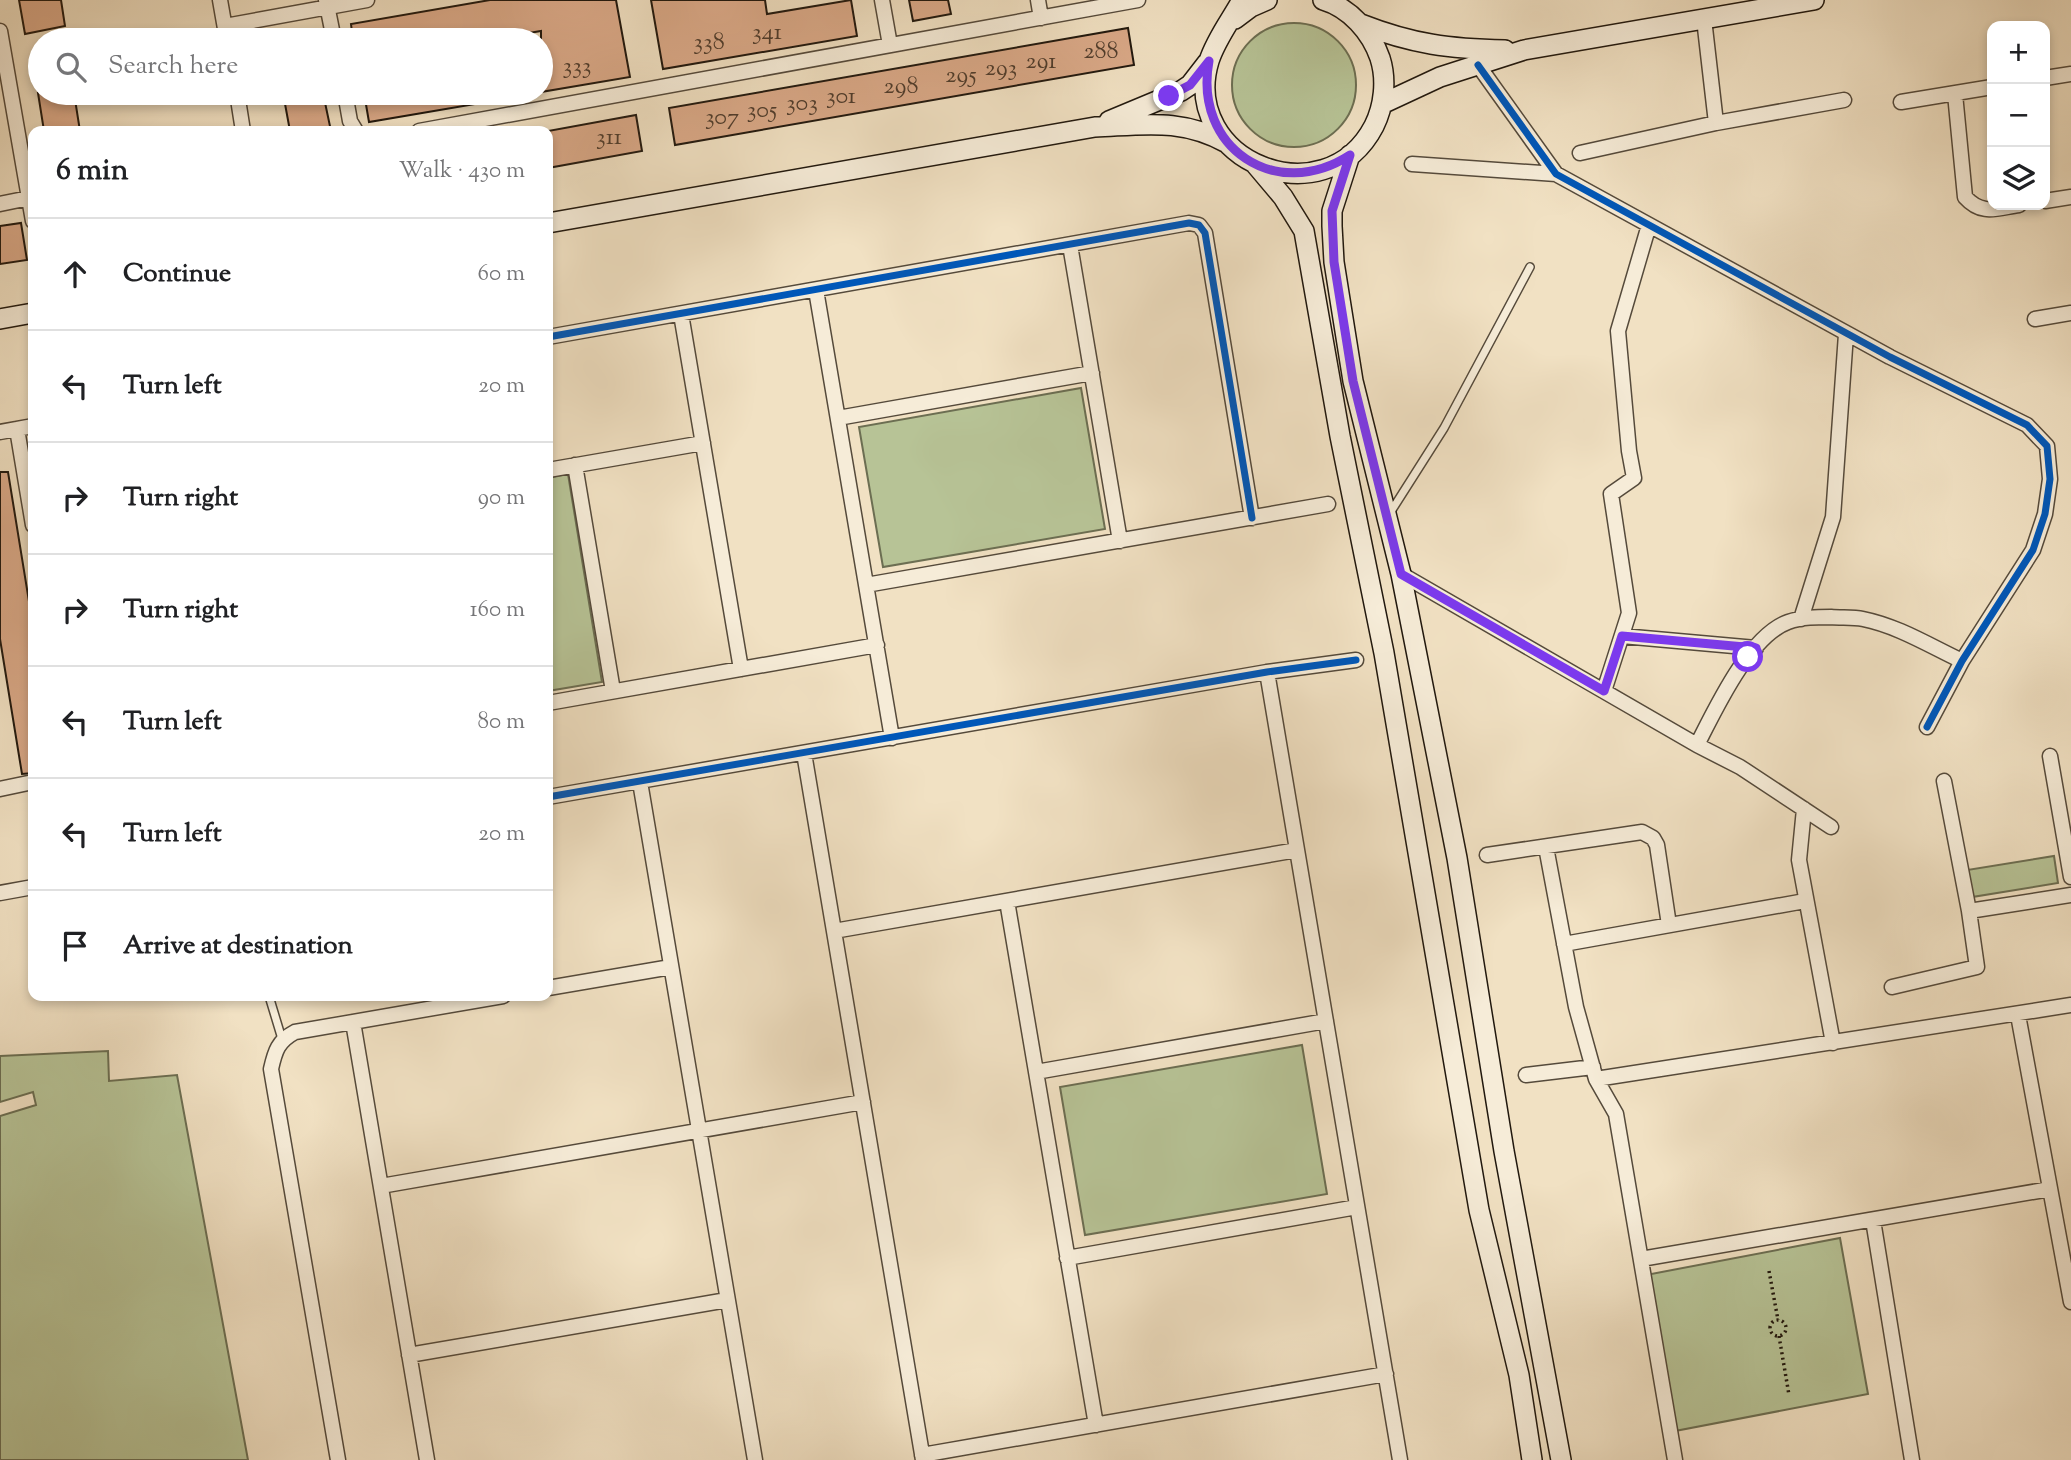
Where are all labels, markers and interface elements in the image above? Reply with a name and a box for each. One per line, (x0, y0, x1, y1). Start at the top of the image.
house number: 341 (752, 16, 782, 50)
map controls (1987, 21, 2050, 210)
button: + (1987, 21, 2050, 84)
house number: 338 (693, 26, 725, 60)
search box (28, 28, 553, 105)
house number: 288 (1083, 35, 1119, 69)
house number: 291 (1025, 45, 1057, 79)
icon: search (52, 48, 90, 86)
text: Search here (108, 48, 238, 85)
house number: 333 (562, 50, 592, 84)
house number: 293 (985, 52, 1017, 86)
house number: 295 (945, 59, 977, 93)
house number: 298 (884, 70, 918, 104)
house number: 301 (826, 80, 856, 114)
route end (1153, 80, 1184, 111)
button: − (1987, 84, 2050, 147)
house number: 303 (786, 87, 818, 121)
house number: 305 (747, 94, 777, 128)
house number: 307 (705, 101, 739, 135)
house number: 311 (596, 121, 622, 155)
button: layers (1987, 147, 2050, 210)
text: 6 min (56, 150, 128, 193)
text: Walk · 430 m (399, 155, 525, 188)
icon: ahead (56, 255, 94, 293)
text: Continue (123, 256, 231, 293)
text: 60 m (477, 258, 525, 291)
icon: left (56, 367, 94, 405)
text: Turn left (123, 368, 222, 405)
text: 20 m (478, 370, 525, 403)
icon: right (56, 479, 94, 517)
text: Turn right (123, 480, 238, 517)
text: 90 m (478, 482, 525, 515)
icon: right (56, 591, 94, 629)
text: Turn right (123, 592, 238, 629)
text: 160 m (470, 594, 525, 627)
route start (1732, 641, 1763, 672)
icon: left (56, 703, 94, 741)
text: Turn left (123, 704, 222, 741)
text: 80 m (477, 706, 525, 739)
icon: left (56, 815, 94, 853)
text: Turn left (123, 816, 222, 853)
text: 20 m (478, 818, 525, 851)
icon: arrive (56, 927, 94, 965)
text: Arrive at destination (123, 928, 353, 965)

